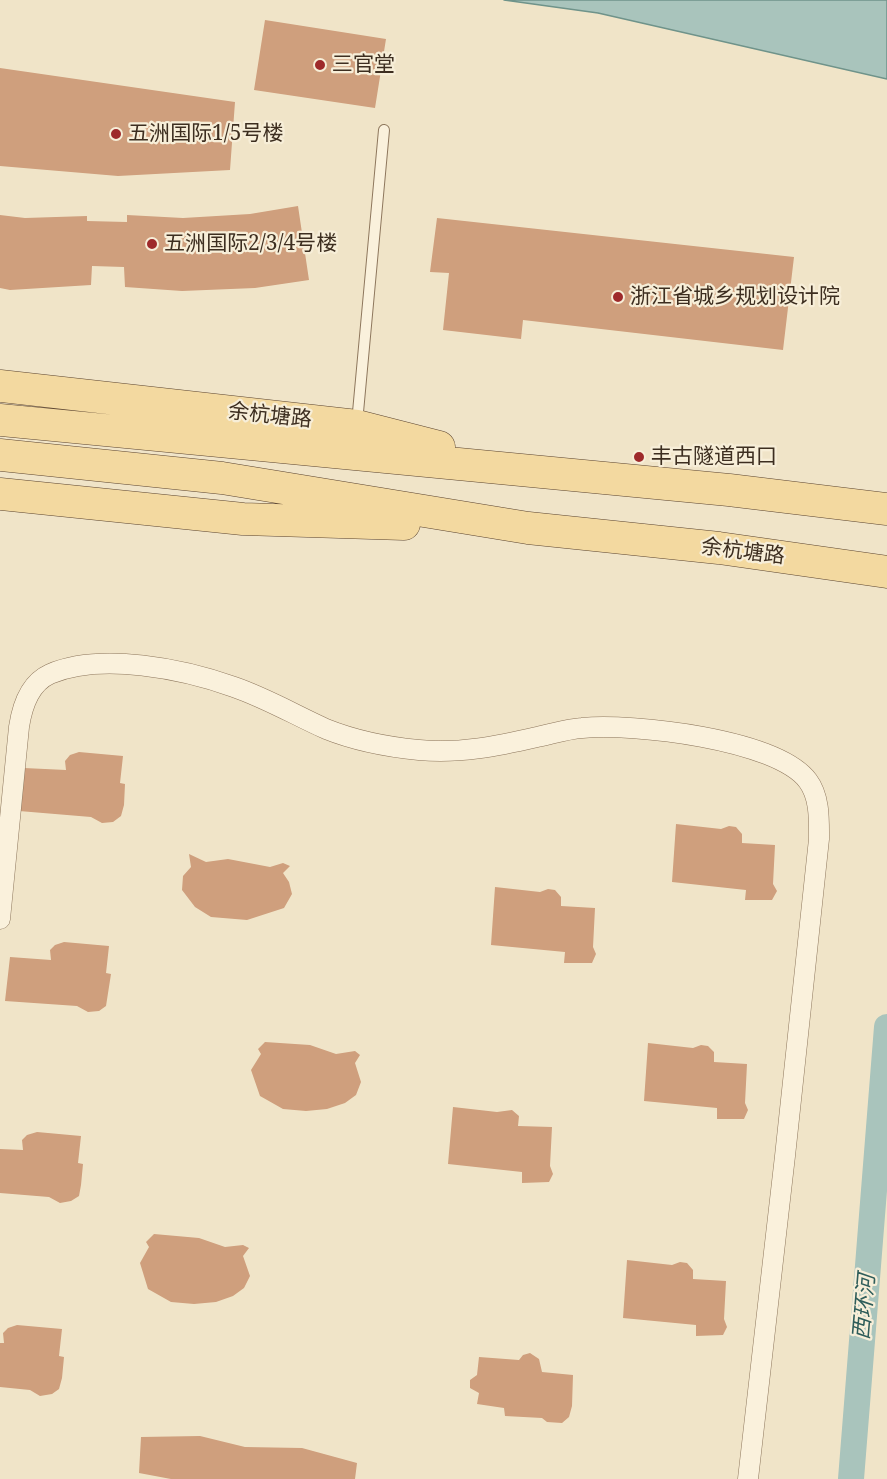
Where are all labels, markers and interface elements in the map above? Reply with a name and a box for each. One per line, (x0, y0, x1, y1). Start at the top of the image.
place label: 三官堂 (332, 52, 395, 78)
marker: 三官堂 (313, 58, 327, 72)
place label: 五洲国际1/5号楼 (128, 121, 284, 147)
marker: 五洲国际1/5号楼 (109, 127, 123, 141)
place label: 五洲国际2/3/4号楼 (164, 231, 337, 257)
marker: 五洲国际2/3/4号楼 (145, 237, 159, 251)
place label: 浙江省城乡规划设计院 (630, 284, 840, 310)
marker: 浙江省城乡规划设计院 (611, 290, 625, 304)
street label: 余杭塘路 (227, 399, 313, 433)
place label: 丰古隧道西口 (651, 444, 777, 470)
marker: 丰古隧道西口 (632, 450, 646, 464)
street label: 余杭塘路 (700, 534, 786, 570)
water label: 西环河 (849, 1273, 881, 1341)

